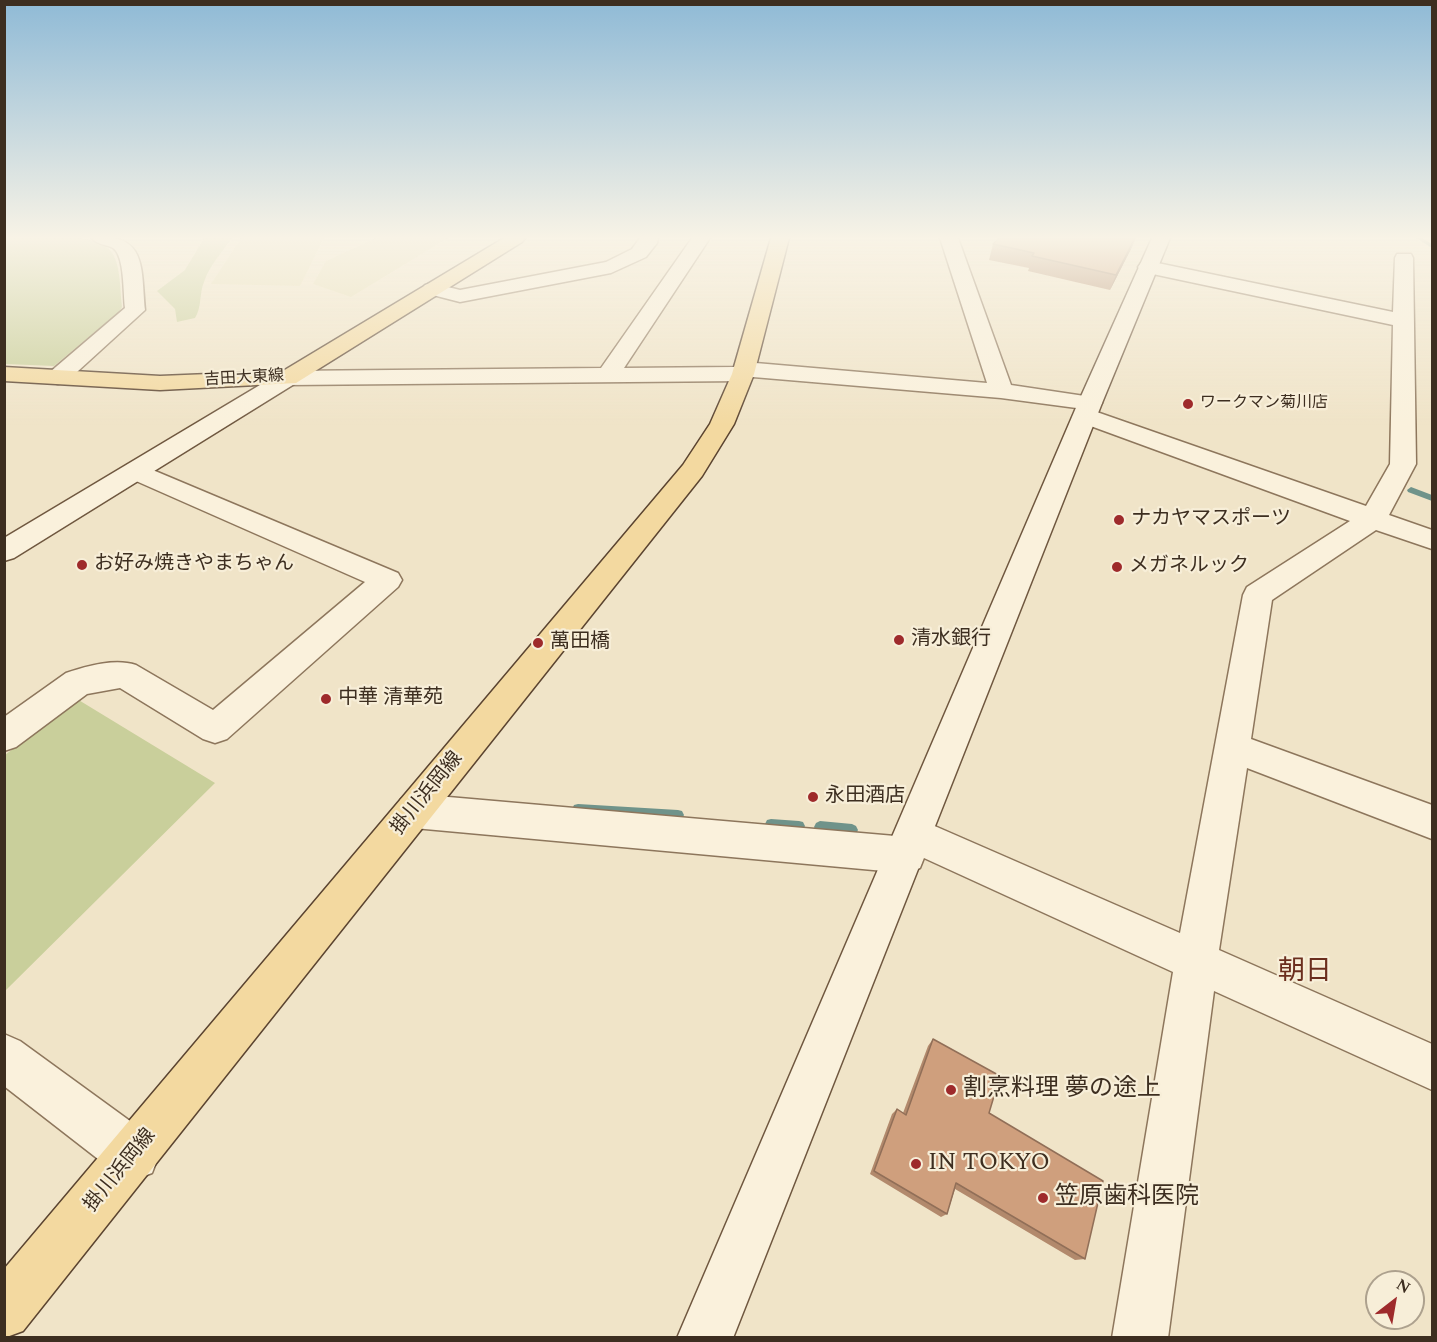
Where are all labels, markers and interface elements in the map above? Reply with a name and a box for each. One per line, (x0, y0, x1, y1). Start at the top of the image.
street label: 吉田大東線 (204, 367, 284, 391)
place label: ワークマン菊川店 (1200, 394, 1328, 414)
marker: ワークマン菊川店 (1181, 397, 1195, 411)
place label: ナカヤマスポーツ (1131, 508, 1291, 532)
marker: ナカヤマスポーツ (1112, 513, 1126, 527)
place label: お好み焼きやまちゃん (94, 553, 294, 577)
place label: メガネルック (1129, 555, 1249, 579)
marker: お好み焼きやまちゃん (75, 558, 89, 572)
marker: メガネルック (1110, 560, 1124, 574)
place label: 清水銀行 (911, 628, 991, 652)
place label: 萬田橋 (550, 631, 610, 655)
marker: 清水銀行 (892, 633, 906, 647)
marker: 萬田橋 (531, 636, 545, 650)
place label: 中華 清華苑 (338, 687, 443, 711)
marker: 中華 清華苑 (319, 692, 333, 706)
street label: 掛川浜岡線 (387, 748, 469, 840)
place label: 永田酒店 (825, 785, 905, 809)
marker: 永田酒店 (806, 790, 820, 804)
district label: 朝日 (1278, 958, 1332, 990)
place label: 割烹料理 夢の途上 (963, 1076, 1161, 1104)
marker: 割烹料理 夢の途上 (944, 1083, 958, 1097)
street label: 掛川浜岡線 (80, 1125, 162, 1217)
place label: IN TOKYO (928, 1150, 1050, 1178)
marker: IN TOKYO (909, 1157, 923, 1171)
place label: 笠原歯科医院 (1055, 1184, 1199, 1212)
marker: 笠原歯科医院 (1036, 1191, 1050, 1205)
north arrow (1365, 1270, 1425, 1330)
text: N (1391, 1273, 1415, 1300)

